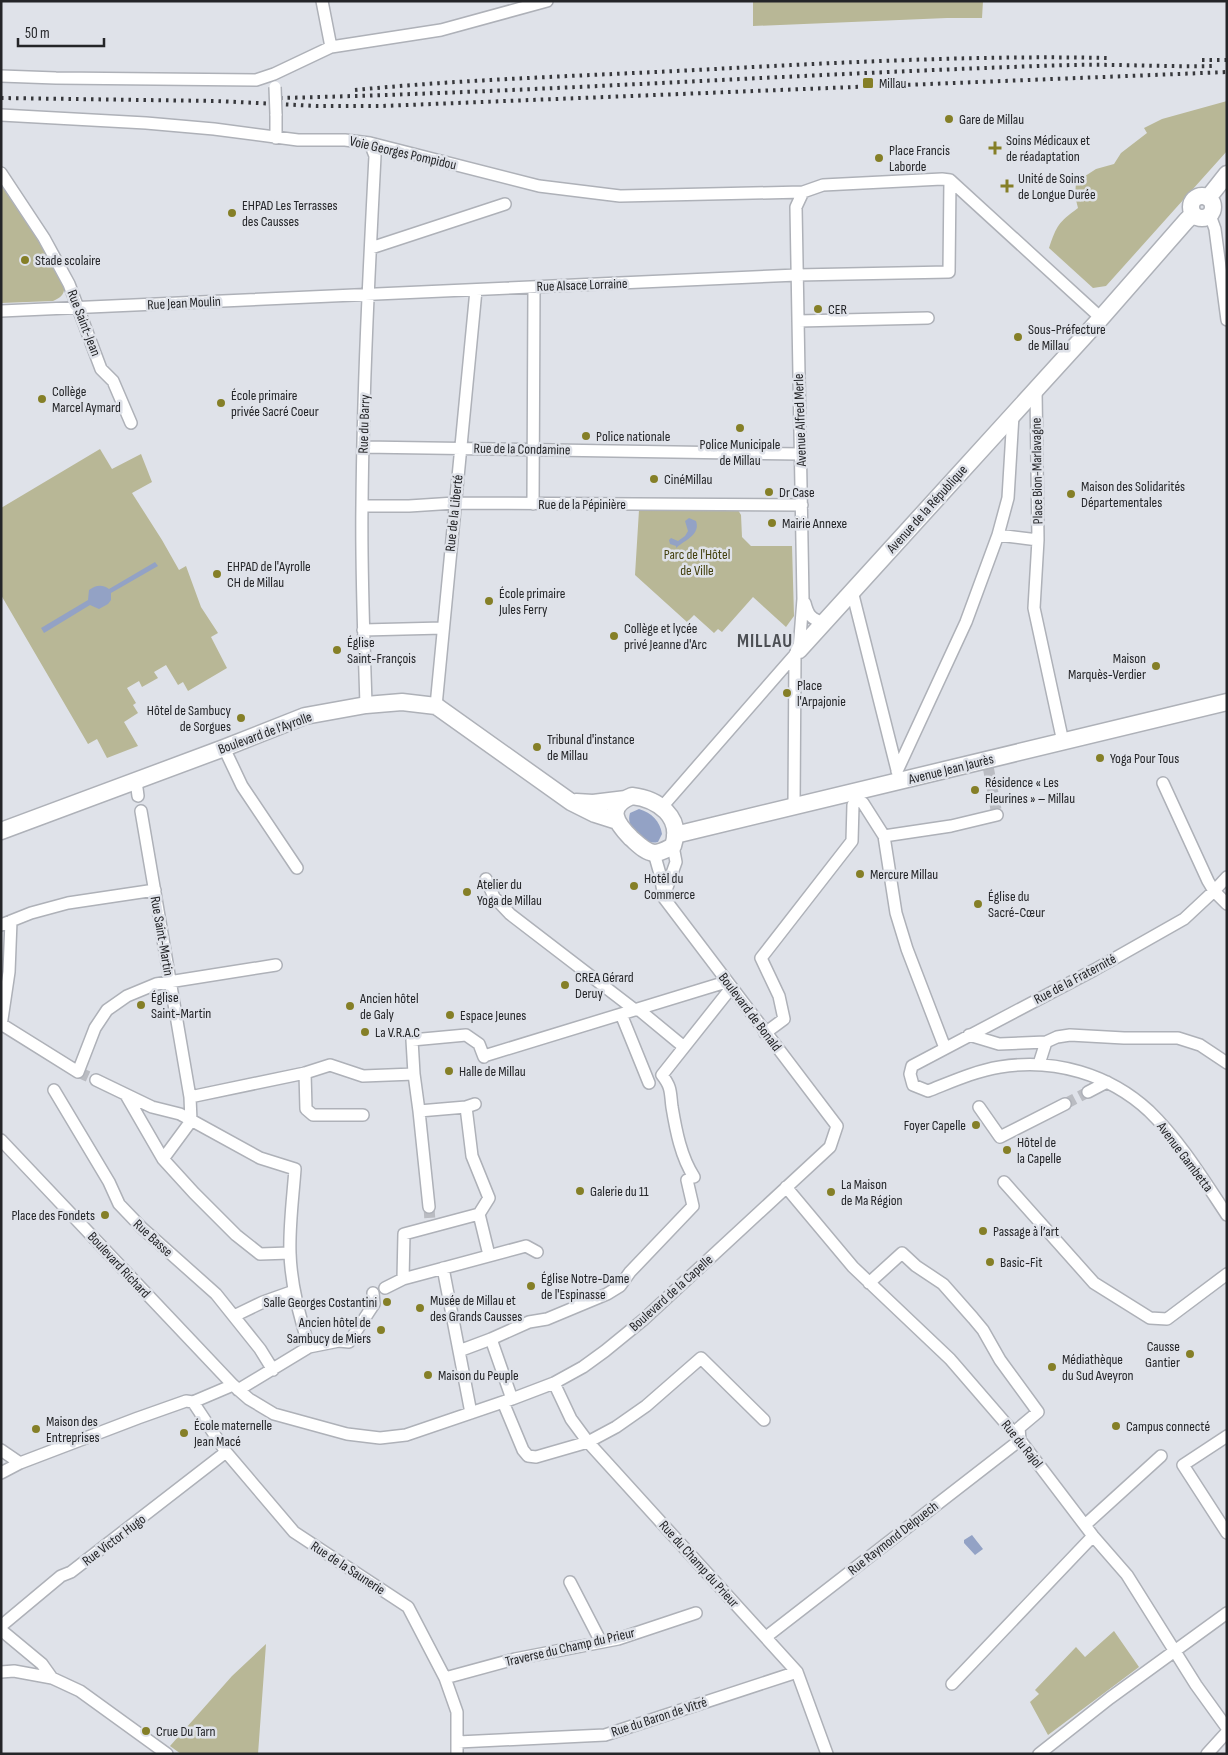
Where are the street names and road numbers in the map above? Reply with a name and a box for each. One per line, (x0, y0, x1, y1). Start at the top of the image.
street label: Voie Georges Pompidou (348, 132, 458, 174)
street label: Rue Alsace Lorraine (536, 275, 628, 295)
street label: Rue Saint-Jean (64, 287, 104, 359)
street label: Rue Jean Moulin (147, 293, 221, 313)
street label: Avenue Alfred Merle (790, 373, 810, 468)
street label: Rue du Barry (354, 393, 374, 454)
street label: Place Bion-Marlavagne (1028, 418, 1046, 524)
street label: Rue de la Condamine (473, 440, 571, 458)
street label: Avenue de la République (882, 461, 971, 557)
street label: Rue de la Liberté (442, 474, 466, 552)
street label: Rue de la Pépinière (538, 496, 626, 513)
street label: Boulevard de l'Ayrolle (216, 708, 314, 758)
street label: Avenue Jean Jaurès (906, 750, 995, 788)
street label: Rue Saint-Martin (147, 895, 177, 977)
street label: Rue de la Fraternité (1031, 950, 1119, 1008)
street label: Boulevard de Bonald (715, 969, 785, 1055)
street label: Avenue Gambetta (1153, 1118, 1217, 1195)
street label: Rue Basse (130, 1216, 176, 1260)
street label: Boulevard Richard (84, 1228, 154, 1302)
street label: Boulevard de la Capelle (626, 1251, 716, 1335)
street label: Rue du Rajol (998, 1417, 1046, 1471)
street label: Rue Raymond Delpuech (844, 1497, 942, 1579)
street label: Rue Victor Hugo (79, 1511, 149, 1569)
street label: Rue du Champ du Prieur (655, 1517, 743, 1611)
street label: Rue de la Saunerie (308, 1538, 388, 1598)
street label: Traverse du Champ du Prieur (504, 1624, 636, 1670)
street label: Rue du Baron de Vitré (609, 1693, 709, 1741)

